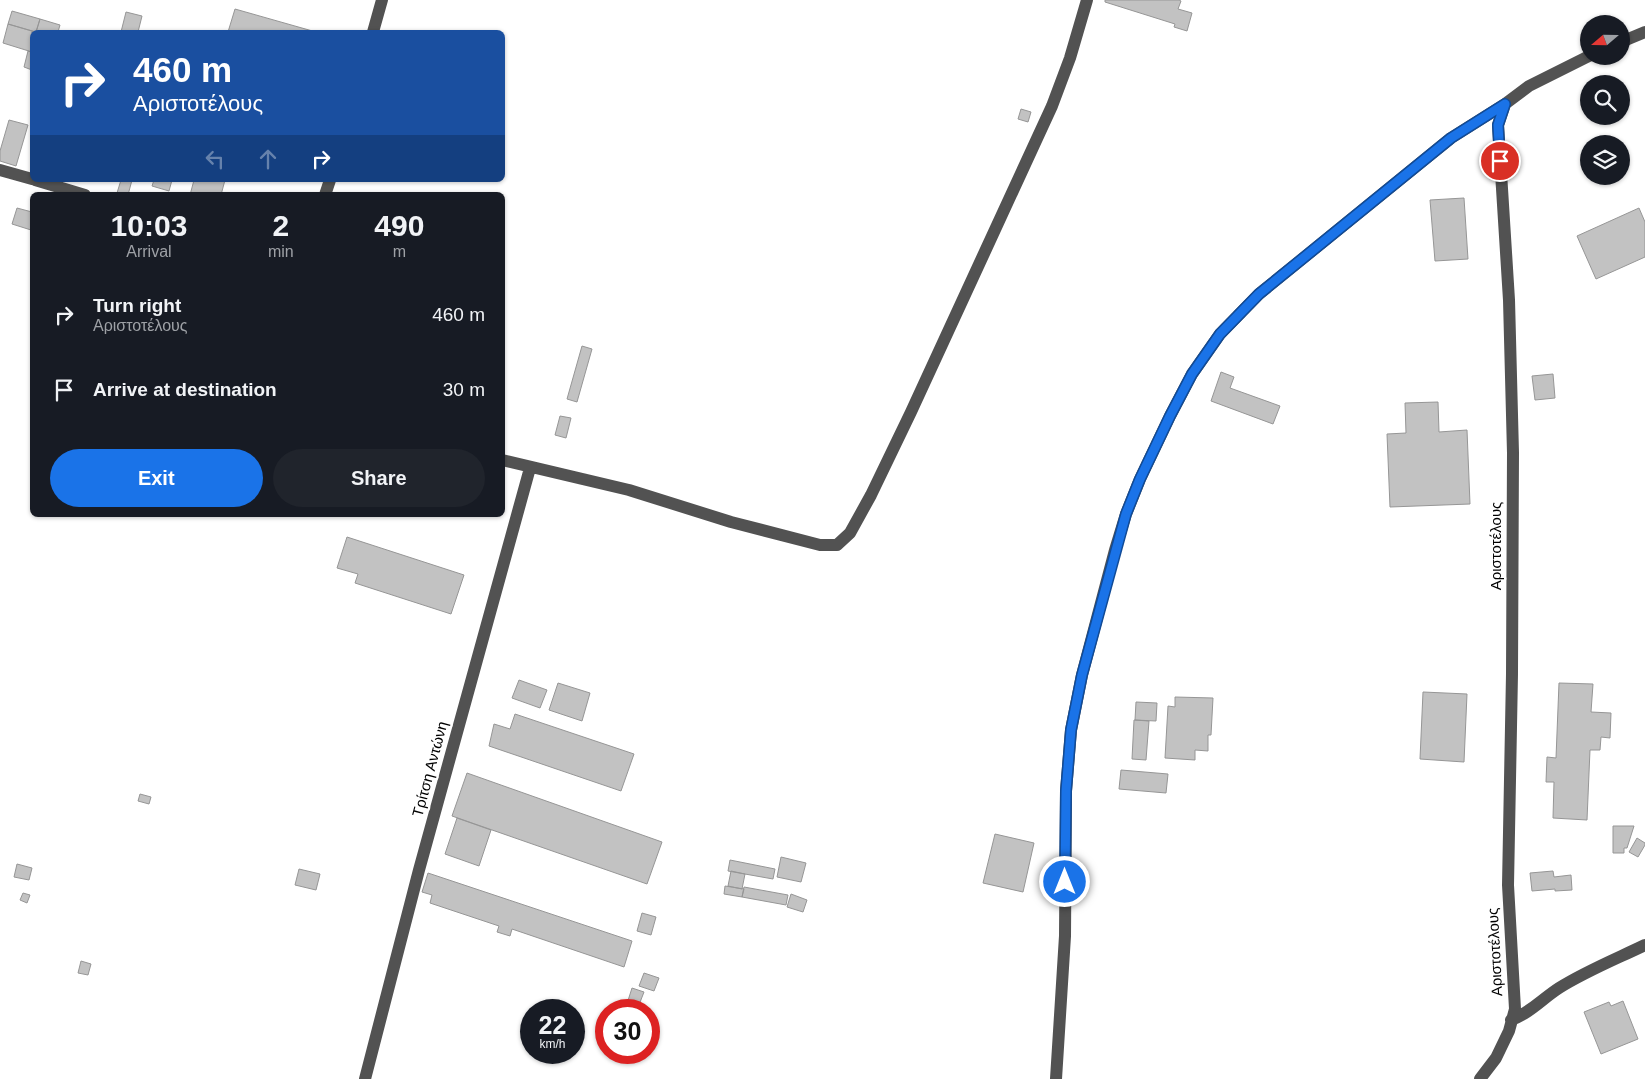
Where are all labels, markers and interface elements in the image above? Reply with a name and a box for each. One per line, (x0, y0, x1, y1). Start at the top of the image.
north arrow (1580, 15, 1630, 65)
map controls (1580, 15, 1630, 185)
icon: right (50, 50, 115, 115)
text: 460 m (133, 50, 232, 89)
button: search (1580, 75, 1630, 125)
text: Αριστοτέλους (133, 91, 263, 116)
button: layers (1580, 135, 1630, 185)
pin (1479, 140, 1521, 182)
icon: left (201, 145, 229, 173)
icon: ahead (254, 145, 282, 173)
icon: right (307, 145, 335, 173)
icon: arrive (1486, 147, 1514, 175)
text: 10:03 (111, 209, 187, 242)
text: 2 (272, 209, 289, 242)
text: 490 (374, 209, 424, 242)
text: Arrival (126, 243, 172, 260)
text: min (268, 243, 294, 260)
text: m (393, 243, 406, 260)
text: Turn right (93, 295, 181, 316)
icon: right (50, 301, 78, 329)
text: 460 m (432, 304, 485, 325)
text: Αριστοτέλους (93, 317, 188, 334)
icon: arrive (50, 376, 78, 404)
text: Arrive at destination (93, 379, 277, 400)
text: 30 m (443, 379, 485, 400)
button: Exit (50, 449, 263, 507)
button: Share (273, 449, 485, 507)
street label: Αριστοτέλους (1487, 502, 1504, 590)
street label: Τρίτση Αντώνη (409, 719, 450, 818)
position arrow (1038, 855, 1090, 907)
street label: Αριστοτέλους (1484, 907, 1505, 997)
speed limit sign: 30 (595, 999, 660, 1064)
text: 22 (539, 1011, 566, 1039)
text: km/h (539, 1037, 566, 1051)

